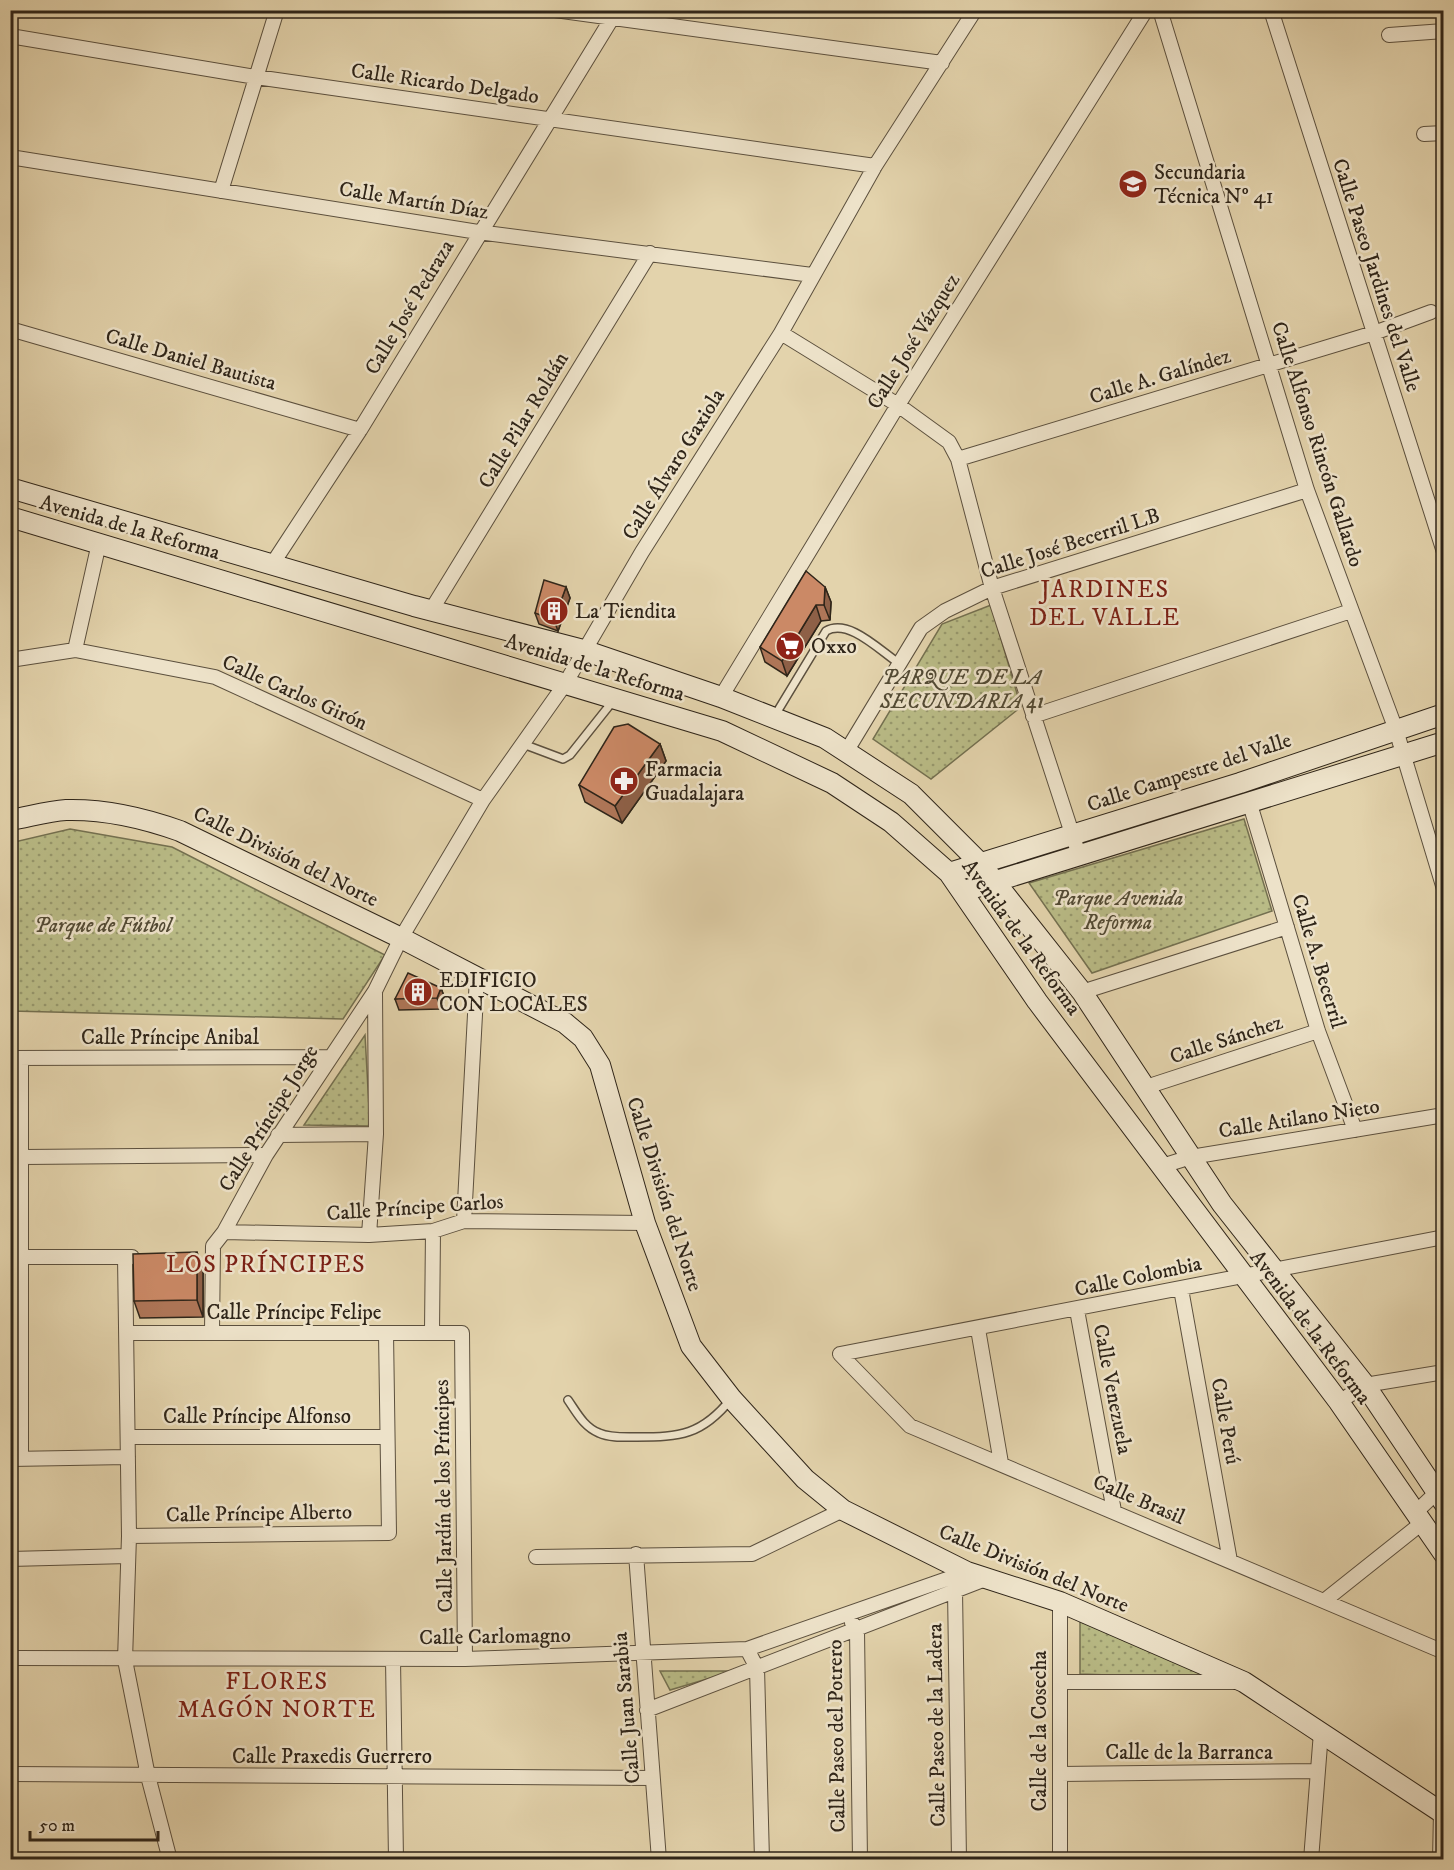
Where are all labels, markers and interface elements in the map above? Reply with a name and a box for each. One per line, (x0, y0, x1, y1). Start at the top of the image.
street label: Calle Ricardo Delgado (349, 58, 540, 110)
street label: Calle Paseo Jardines del Valle (1326, 155, 1426, 396)
place label: Secundaria Técnica Nº 41 (1154, 160, 1273, 210)
school or university icon: Secundaria Técnica Nº 41 (1117, 168, 1149, 200)
street label: Calle Martín Díaz (337, 176, 491, 226)
street label: Calle José Pedraza (359, 235, 460, 380)
street label: Calle José Vázquez (862, 269, 966, 414)
street label: Calle Alfonso Rincón Gallardo (1265, 318, 1369, 570)
street label: Calle Daniel Bautista (102, 323, 279, 397)
street label: Calle A. Galíndez (1086, 343, 1234, 411)
street label: Calle Pilar Roldán (473, 348, 575, 493)
street label: Calle Álvaro Gaxiola (615, 383, 731, 545)
street label: Avenida de la Reforma (37, 490, 223, 566)
street label: Calle José Becerril LB (977, 503, 1163, 585)
district label: JARDINES DEL VALLE (1029, 575, 1181, 633)
building icon: La Tiendita (538, 595, 570, 627)
place label: La Tiendita (575, 599, 676, 625)
street label: Avenida de la Reforma (502, 628, 688, 708)
supermarket icon: Oxxo (774, 630, 806, 662)
place label: Oxxo (811, 634, 857, 660)
street label: Calle Carlos Girón (218, 649, 371, 737)
park label: PARQUE DE LA SECUNDARIA 41 (879, 665, 1044, 715)
street label: Calle Campestre del Valle (1084, 728, 1295, 818)
place label: Farmacia Guadalajara (645, 757, 744, 807)
pharmacy icon: Farmacia Guadalajara (608, 765, 640, 797)
street label: Calle División del Norte (189, 801, 383, 913)
street label: Avenida de la Reforma (956, 855, 1087, 1021)
park label: Parque Avenida Reforma (1053, 886, 1183, 936)
street label: Calle A. Becerril (1285, 891, 1351, 1032)
park label: Parque de Fútbol (34, 913, 174, 940)
place label: EDIFICIO CON LOCALES (439, 968, 588, 1018)
building icon: EDIFICIO CON LOCALES (402, 976, 434, 1008)
street label: Calle Sánchez (1167, 1009, 1286, 1070)
street label: Calle Príncipe Anibal (81, 1025, 260, 1051)
street label: Calle Príncipe Jorge (213, 1040, 325, 1197)
street label: Calle Atilano Nieto (1217, 1093, 1382, 1145)
street label: Calle División del Norte (620, 1094, 708, 1295)
street label: Calle Príncipe Carlos (326, 1189, 504, 1227)
street label: Avenida de la Reforma (1244, 1245, 1377, 1410)
district label: LOS PRÍNCIPES (166, 1249, 366, 1280)
street label: Calle Colombia (1072, 1251, 1204, 1303)
street label: Calle Príncipe Felipe (206, 1300, 382, 1326)
street label: Calle Venezuela (1087, 1322, 1137, 1457)
street label: Calle Perú (1205, 1376, 1245, 1466)
street label: Calle Jardín de los Príncipes (429, 1379, 459, 1613)
street label: Calle Príncipe Alfonso (163, 1404, 351, 1430)
street label: Calle Brasil (1089, 1469, 1189, 1531)
street label: Calle Príncipe Alberto (166, 1499, 352, 1529)
street label: Calle División del Norte (935, 1519, 1133, 1619)
street label: Calle Carlomagno (419, 1623, 571, 1651)
street label: Calle Paseo de la Ladera (922, 1623, 952, 1827)
street label: Calle Juan Sarabia (607, 1631, 647, 1785)
street label: Calle Paseo del Potrero (822, 1639, 852, 1833)
street label: Calle de la Cosecha (1027, 1650, 1053, 1811)
district label: FLORES MAGÓN NORTE (177, 1667, 377, 1725)
street label: Calle de la Barranca (1105, 1740, 1273, 1766)
street label: Calle Praxedis Guerrero (232, 1744, 432, 1770)
scale bar (30, 1804, 158, 1842)
text: 50 m (39, 1815, 75, 1837)

